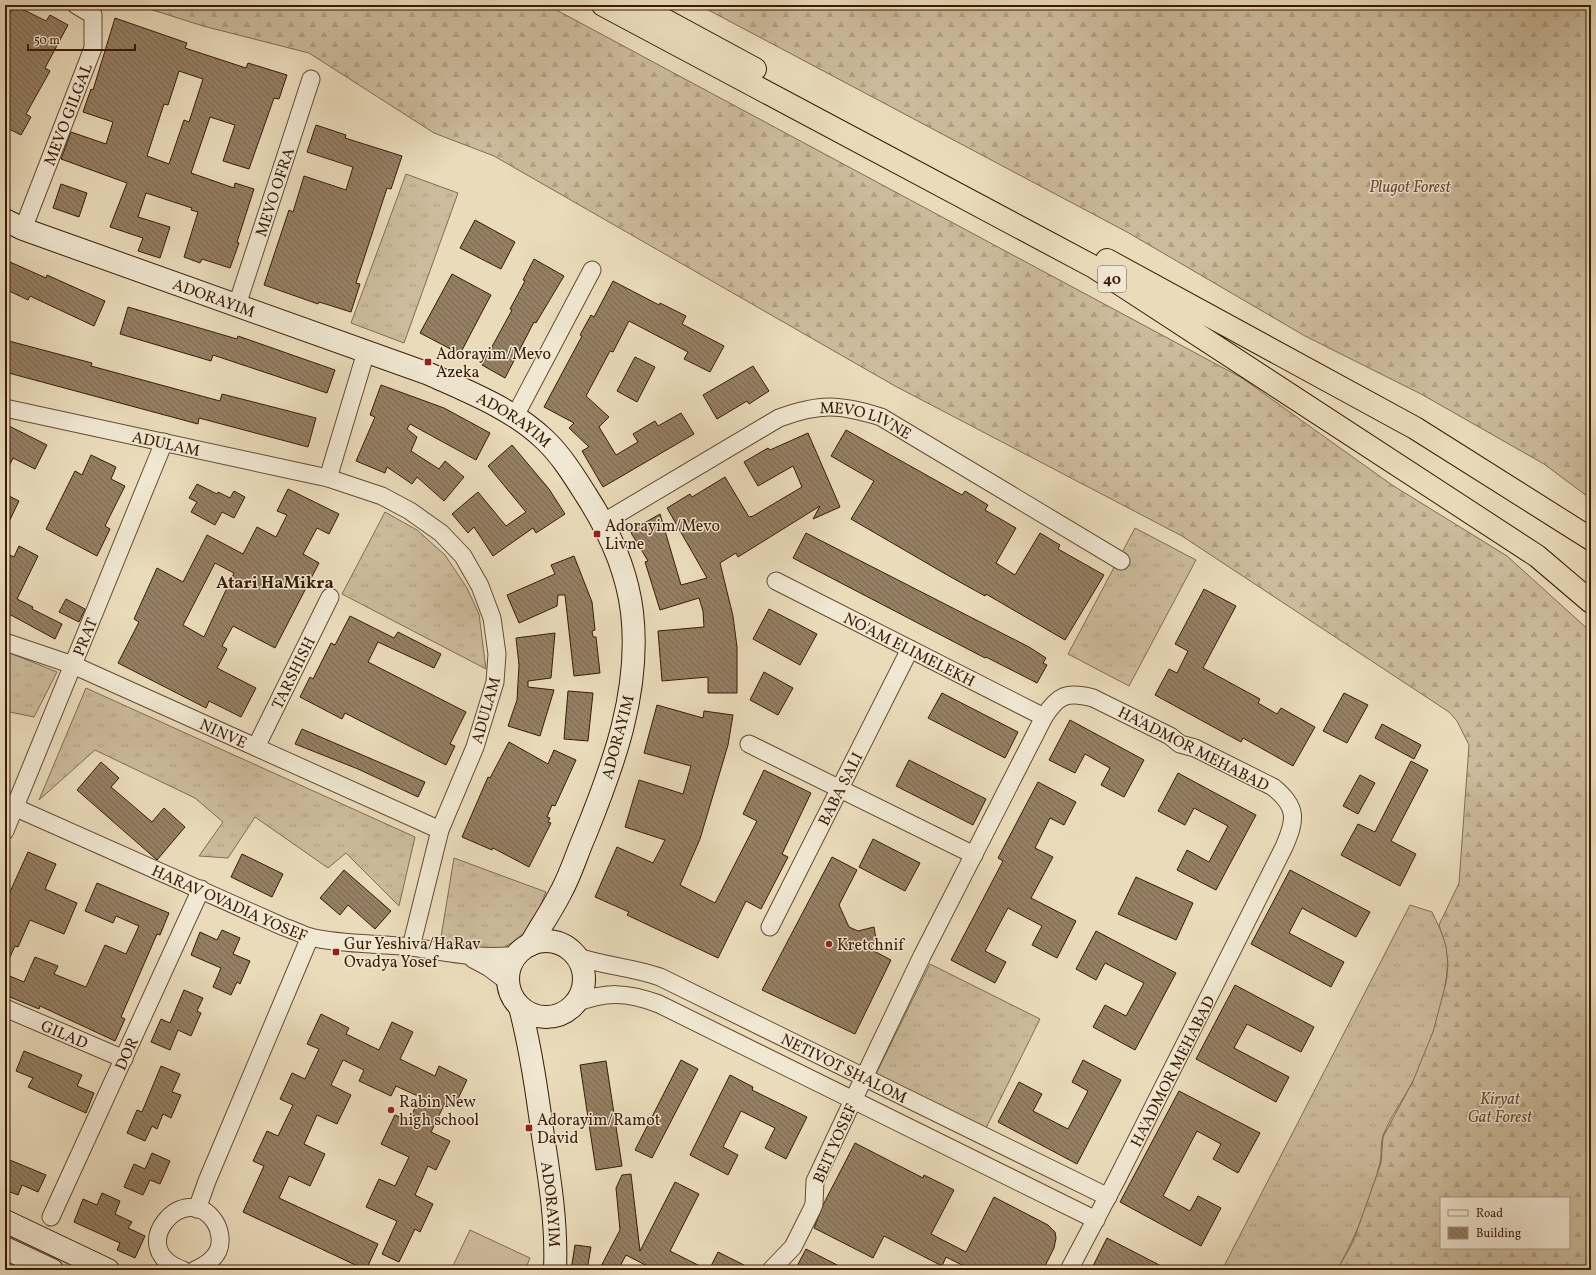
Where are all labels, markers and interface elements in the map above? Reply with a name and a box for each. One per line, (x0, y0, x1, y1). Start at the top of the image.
scale bar (28, 26, 135, 52)
text: 50 m (34, 33, 60, 49)
street label: MEVO GILGAL (40, 61, 99, 169)
street label: MEVO OFRA (251, 145, 301, 240)
park label: Plugot Forest (1369, 177, 1452, 199)
road number: 40 (1098, 266, 1126, 292)
street label: ADORAYIM (169, 274, 258, 324)
place label: Adorayim/Mevo Azeka (436, 344, 551, 384)
marker: Adorayim/Mevo Azeka (423, 357, 433, 367)
street label: ADORAYIM (472, 388, 555, 453)
street label: MEVO LIVNE (819, 398, 915, 446)
street label: ADULAM (130, 427, 202, 463)
place label: Adorayim/Mevo Livne (605, 516, 720, 556)
marker: Adorayim/Mevo Livne (592, 529, 602, 539)
district label: Atari HaMikra (216, 572, 334, 595)
street label: NO'AM ELIMELEKH (839, 608, 978, 693)
street label: PRAT (69, 615, 104, 660)
street label: TARSHISH (267, 634, 322, 713)
street label: ADULAM (467, 674, 507, 747)
street label: ADORAYIM (597, 693, 641, 782)
street label: HA'ADMOR MEHABAD (1114, 702, 1273, 798)
street label: NINVE (196, 714, 250, 755)
street label: BABA SALI (814, 749, 869, 830)
street label: HARAV OVADIA YOSEF (148, 861, 310, 948)
place label: Gur Yeshiva/HaRav Ovadya Yosef (344, 934, 481, 974)
place label: Kretchnif (837, 935, 905, 957)
marker: Kretchnif (824, 939, 834, 949)
marker: Gur Yeshiva/HaRav Ovadya Yosef (331, 947, 341, 957)
street label: HA'ADMOR MEHABAD (1126, 992, 1222, 1151)
street label: GILAD (37, 1016, 91, 1055)
street label: NETIVOT SHALOM (777, 1029, 910, 1110)
street label: DOR (111, 1034, 145, 1074)
park label: Kiryat Gat Forest (1468, 1089, 1533, 1129)
place label: Rabin New high school (399, 1092, 479, 1132)
street label: BEIT YOSEF (808, 1100, 863, 1187)
marker: Rabin New high school (386, 1105, 396, 1115)
place label: Adorayim/Ramot David (537, 1110, 661, 1150)
marker: Adorayim/Ramot David (524, 1123, 534, 1133)
street label: ADORAYIM (534, 1160, 564, 1248)
legend (1440, 1197, 1570, 1249)
text: Road (1476, 1206, 1503, 1222)
text: Building (1476, 1226, 1521, 1242)

